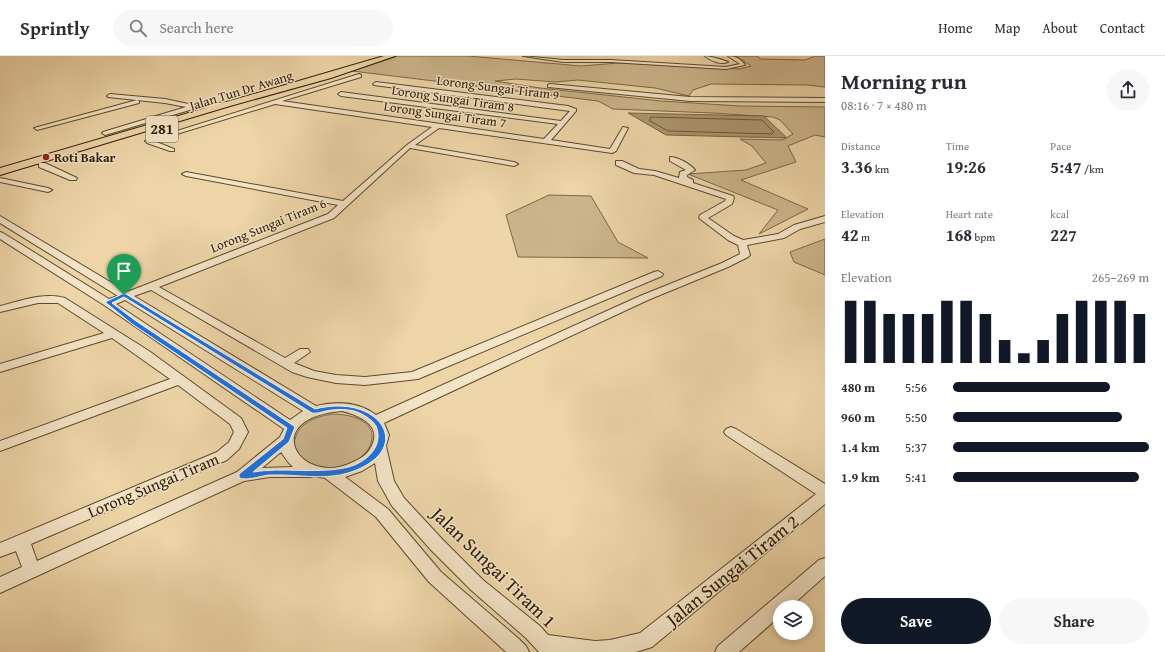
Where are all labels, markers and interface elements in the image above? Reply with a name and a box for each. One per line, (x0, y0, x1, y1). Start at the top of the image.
search box (113, 10, 393, 46)
text: Sprintly (20, 14, 89, 42)
icon: search (127, 17, 149, 39)
text: Search here (159, 17, 233, 38)
text: Home (938, 18, 973, 38)
text: Map (995, 18, 1020, 38)
text: About (1042, 18, 1078, 38)
text: Contact (1100, 18, 1145, 38)
text: Morning run (841, 65, 967, 97)
street label: Jalan Tun Dr Awang (185, 66, 296, 116)
button: share (1107, 69, 1149, 111)
street label: Lorong Sungai Tiram 9 (436, 71, 560, 104)
street label: Lorong Sungai Tiram 8 (391, 81, 515, 116)
text: 08:16 · 7 × 480 m (841, 96, 927, 115)
street label: Lorong Sungai Tiram 7 (383, 97, 507, 132)
road number: 281 (146, 116, 178, 142)
text: Distance (841, 138, 880, 154)
text: Time (946, 138, 969, 154)
text: Pace (1050, 138, 1071, 154)
place label: Roti Bakar (54, 148, 116, 167)
marker: Roti Bakar (41, 152, 51, 162)
text: 3.36 (841, 154, 872, 179)
text: 19:26 (946, 154, 986, 179)
text: 5:47 (1050, 154, 1082, 179)
text: km (872, 161, 889, 177)
text: /km (1082, 161, 1104, 177)
street label: Lorong Sungai Tiram 6 (207, 194, 329, 257)
text: Elevation (841, 206, 884, 222)
text: Heart rate (946, 206, 993, 222)
text: kcal (1050, 206, 1069, 222)
text: 42 (841, 222, 859, 247)
text: 168 (946, 222, 972, 247)
text: 227 (1050, 222, 1077, 247)
text: m (859, 229, 870, 245)
text: bpm (972, 229, 995, 245)
pin (107, 254, 141, 295)
icon: arrive (113, 260, 135, 282)
text: Elevation (841, 268, 892, 287)
text: 265–269 m (1092, 268, 1149, 287)
text: 480 m (841, 378, 875, 397)
text: 5:56 (905, 378, 927, 397)
text: 960 m (841, 408, 875, 427)
text: 5:50 (905, 408, 927, 427)
text: 1.4 km (841, 438, 880, 457)
text: 5:37 (905, 438, 927, 457)
street label: Lorong Sungai Tiram (84, 447, 222, 523)
text: 1.9 km (841, 468, 880, 487)
text: 5:41 (905, 468, 927, 487)
street label: Jalan Sungai Tiram 1 (424, 499, 563, 634)
street label: Jalan Sungai Tiram 2 (658, 508, 804, 634)
button: Save (841, 598, 991, 644)
button: Share (999, 598, 1149, 644)
map controls (773, 600, 813, 640)
button: layers (773, 600, 813, 640)

